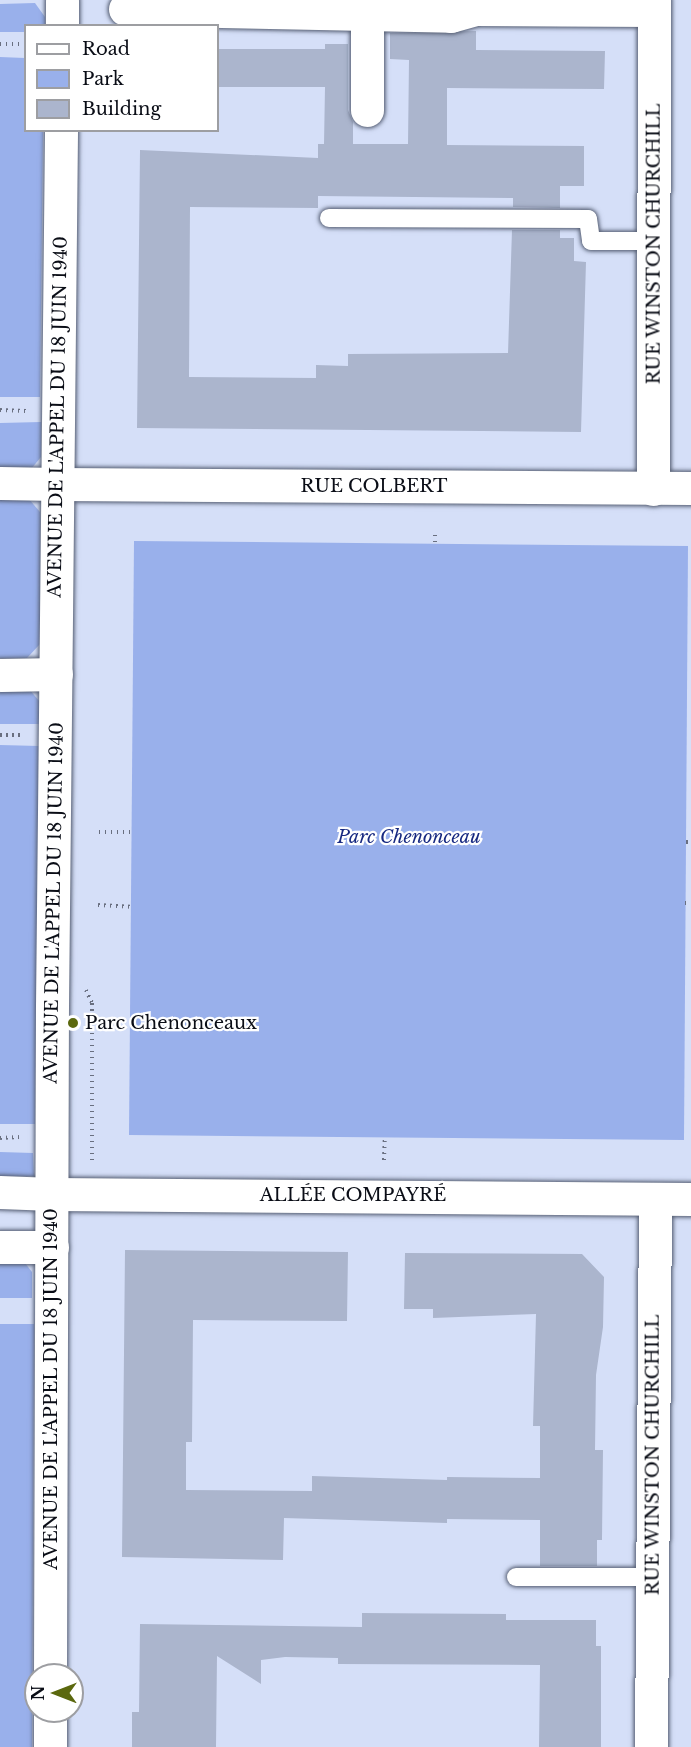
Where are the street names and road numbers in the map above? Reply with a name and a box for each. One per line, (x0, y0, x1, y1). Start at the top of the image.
street label: RUE WINSTON CHURCHILL (643, 103, 665, 385)
street label: AVENUE DE L'APPEL DU 18 JUIN 1940 (44, 236, 72, 598)
street label: RUE COLBERT (301, 475, 447, 497)
street label: AVENUE DE L'APPEL DU 18 JUIN 1940 (40, 722, 68, 1084)
street label: ALLÉE COMPAYRÉ (260, 1184, 446, 1206)
street label: AVENUE DE L'APPEL DU 18 JUIN 1940 (40, 1208, 62, 1570)
street label: RUE WINSTON CHURCHILL (642, 1314, 664, 1596)

